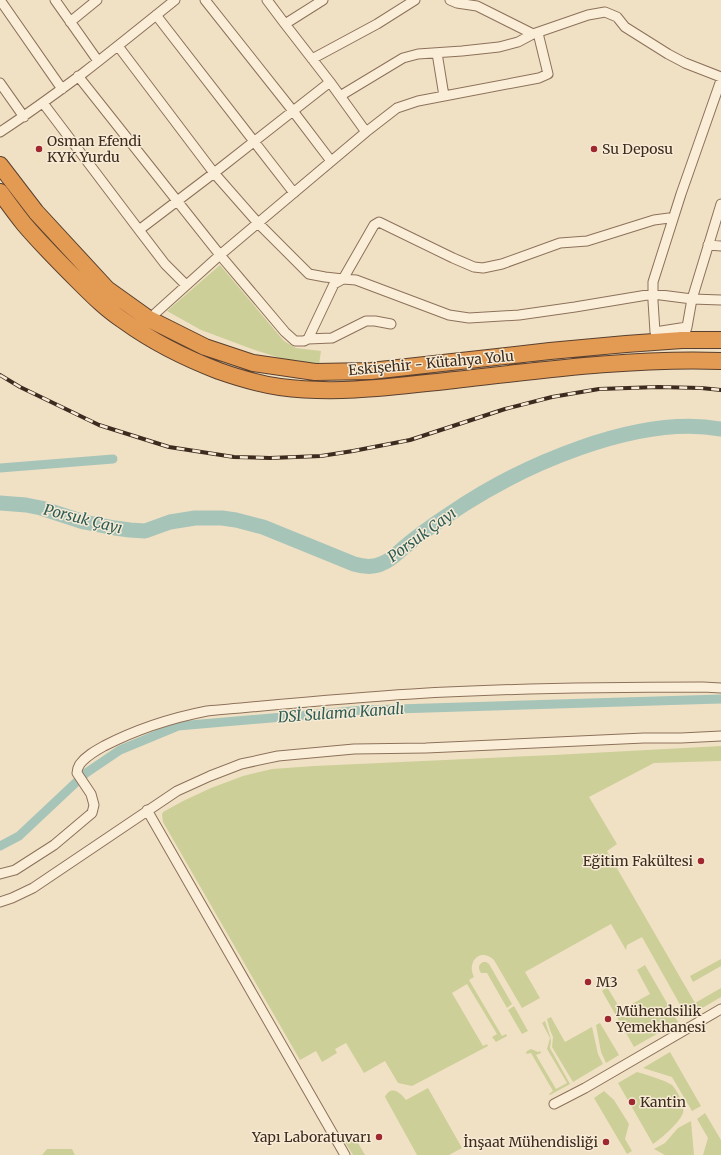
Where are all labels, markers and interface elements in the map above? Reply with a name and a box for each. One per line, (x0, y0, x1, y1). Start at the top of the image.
place label: Osman Efendi KYK Yurdu (47, 132, 142, 166)
place label: Su Deposu (602, 140, 673, 158)
marker: Osman Efendi KYK Yurdu (34, 144, 44, 154)
marker: Su Deposu (589, 144, 599, 154)
street label: Eskişehir - Kütahya Yolu (347, 347, 515, 379)
water label: Porsuk Çayı (42, 500, 124, 537)
water label: Porsuk Çayı (384, 503, 460, 566)
water label: DSİ Sulama Kanalı (276, 698, 405, 726)
place label: Eğitim Fakültesi (583, 852, 693, 870)
marker: Eğitim Fakültesi (696, 856, 706, 866)
place label: M3 (596, 973, 618, 991)
marker: M3 (583, 977, 593, 987)
place label: Mühendsilik Yemekhanesi (615, 1002, 706, 1036)
marker: Mühendsilik Yemekhanesi (603, 1014, 613, 1024)
place label: Kantin (640, 1093, 686, 1111)
marker: Kantin (627, 1097, 637, 1107)
place label: Yapı Laboratuvarı (251, 1128, 371, 1146)
marker: Yapı Laboratuvarı (374, 1132, 384, 1142)
place label: İnşaat Mühendisliği (463, 1133, 598, 1151)
marker: İnşaat Mühendisliği (601, 1137, 611, 1147)

